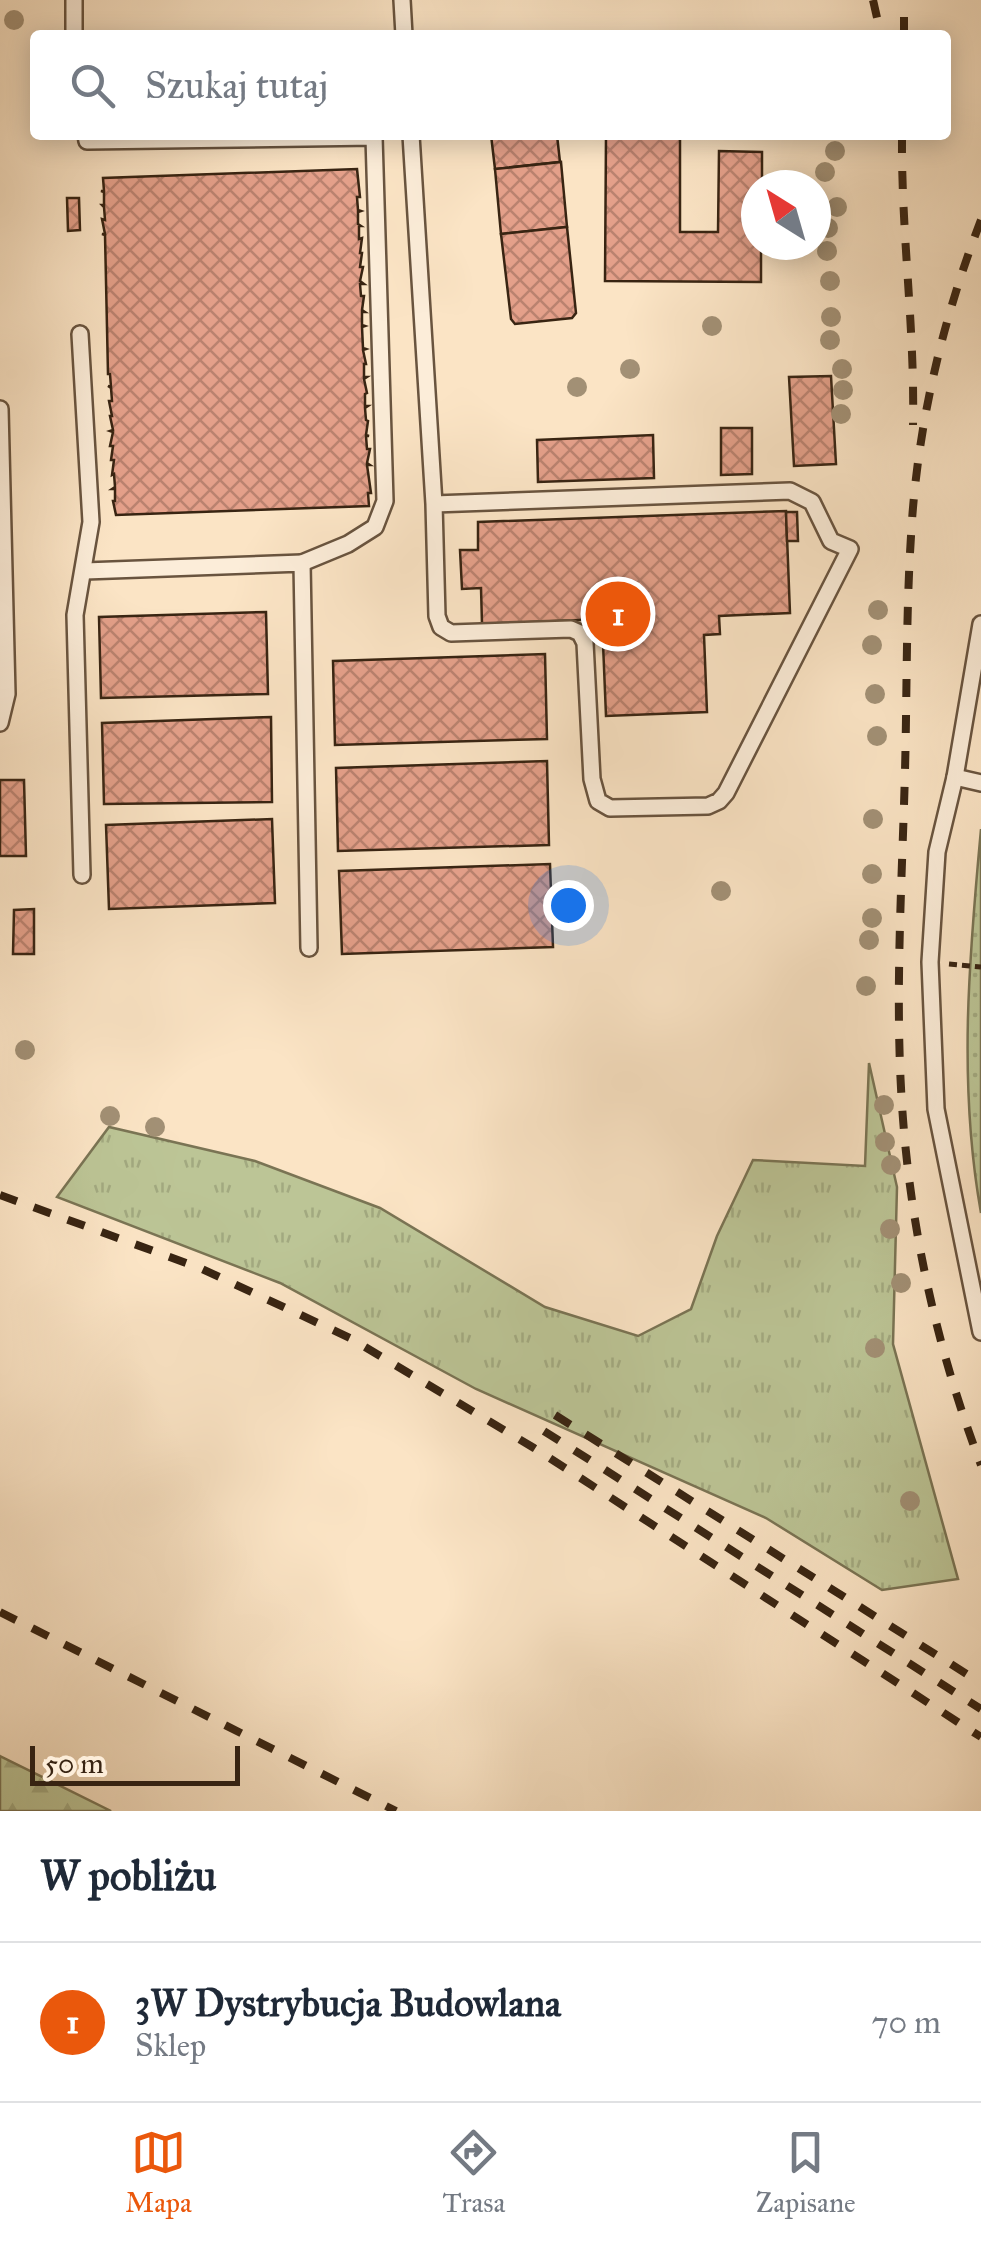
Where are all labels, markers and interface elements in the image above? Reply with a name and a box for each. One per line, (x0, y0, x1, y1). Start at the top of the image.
search box (30, 30, 951, 140)
icon: search (65, 58, 120, 113)
text: Szukaj tutaj (145, 62, 328, 108)
north arrow (741, 170, 831, 260)
pin: 1 (586, 576, 650, 652)
your location (543, 880, 594, 931)
scale bar (30, 1741, 240, 1786)
text: 50 m (45, 1746, 104, 1781)
text: W pobliżu (40, 1850, 216, 1902)
text: 3W Dystrybucja Budowlana (135, 1980, 561, 2026)
text: 1 (66, 2003, 79, 2042)
text: 70 m (872, 2003, 941, 2042)
text: Sklep (135, 2026, 206, 2065)
tab: Mapa (125, 2125, 192, 2220)
tab: Trasa (442, 2125, 505, 2220)
tab: Zapisane (756, 2125, 856, 2220)

